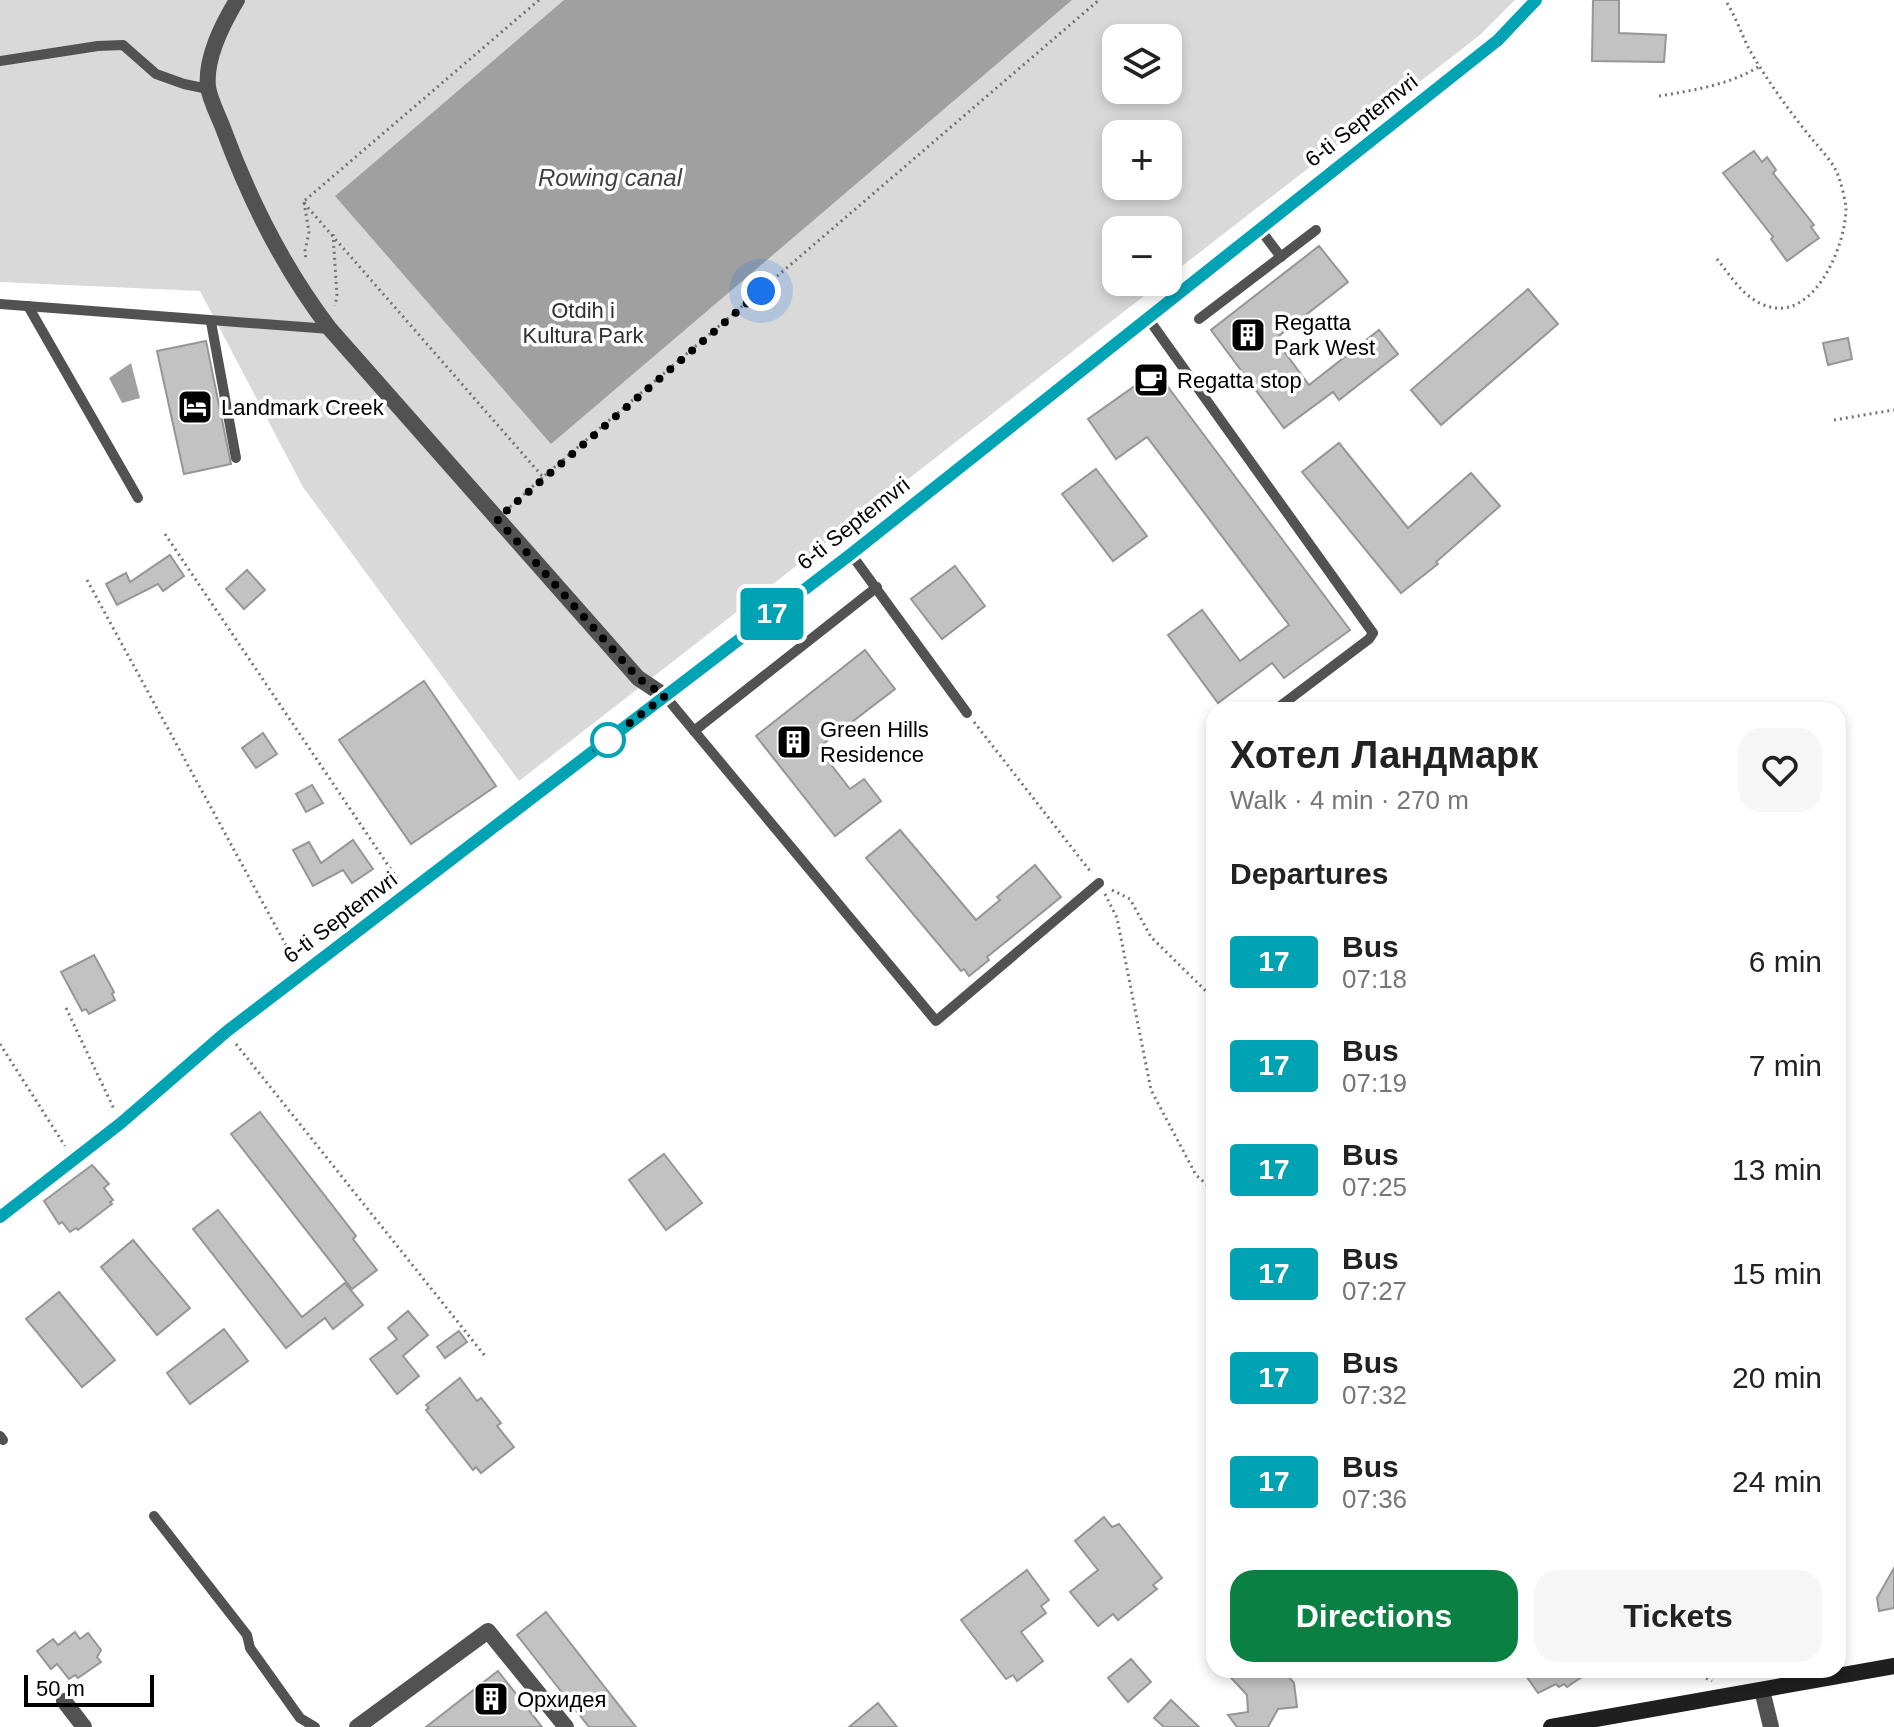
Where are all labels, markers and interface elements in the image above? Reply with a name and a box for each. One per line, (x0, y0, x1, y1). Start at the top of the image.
map controls (1102, 24, 1182, 296)
button: layers (1102, 24, 1182, 104)
street label: 6-ti Septemvri (1300, 69, 1422, 172)
button: + (1102, 120, 1182, 200)
water label: Rowing canal (538, 164, 683, 191)
button: − (1102, 216, 1182, 296)
your location (741, 271, 781, 311)
park label: Otdih i Kultura Park (522, 298, 645, 348)
place label: Regatta Park West (1274, 310, 1375, 360)
building icon: Regatta Park West (1229, 316, 1267, 354)
cafe icon: Regatta stop (1132, 361, 1170, 399)
place label: Regatta stop (1177, 368, 1302, 393)
hotel icon: Landmark Creek (176, 388, 214, 426)
place label: Landmark Creek (221, 395, 385, 420)
street label: 6-ti Septemvri (792, 472, 914, 575)
line badge: 17 (736, 588, 808, 640)
text: 17 (756, 598, 788, 629)
place label: Green Hills Residence (820, 717, 929, 767)
unlabelled marker (591, 723, 625, 757)
building icon: Green Hills Residence (775, 723, 813, 761)
button: heart (1738, 728, 1822, 812)
text: Хотел Ландмарк (1230, 734, 1538, 776)
text: Walk · 4 min · 270 m (1230, 785, 1469, 815)
text: Departures (1230, 857, 1388, 890)
street label: 6-ti Septemvri (279, 867, 402, 968)
text: Bus (1342, 930, 1399, 963)
text: 6 min (1749, 945, 1822, 978)
text: 17 (1258, 946, 1290, 977)
text: 07:18 (1342, 964, 1407, 994)
text: Bus (1342, 1034, 1399, 1067)
text: 7 min (1749, 1049, 1822, 1082)
text: 17 (1258, 1050, 1290, 1081)
text: 07:19 (1342, 1068, 1407, 1098)
text: Bus (1342, 1138, 1399, 1171)
text: 13 min (1732, 1153, 1822, 1186)
text: 17 (1258, 1154, 1290, 1185)
text: 07:25 (1342, 1172, 1407, 1202)
text: Bus (1342, 1242, 1399, 1275)
text: 15 min (1732, 1257, 1822, 1290)
text: 17 (1258, 1258, 1290, 1289)
text: 07:27 (1342, 1276, 1407, 1306)
text: Bus (1342, 1346, 1399, 1379)
text: 20 min (1732, 1361, 1822, 1394)
text: 17 (1258, 1362, 1290, 1393)
text: 07:32 (1342, 1380, 1407, 1410)
text: Bus (1342, 1450, 1399, 1483)
text: 24 min (1732, 1465, 1822, 1498)
text: 17 (1258, 1466, 1290, 1497)
text: 07:36 (1342, 1484, 1407, 1514)
button: Directions (1230, 1570, 1518, 1662)
button: Tickets (1534, 1570, 1822, 1662)
scale bar (24, 1671, 154, 1707)
text: 50 m (36, 1676, 85, 1701)
building icon: Орхидея (472, 1680, 510, 1718)
place label: Орхидея (517, 1687, 606, 1712)

